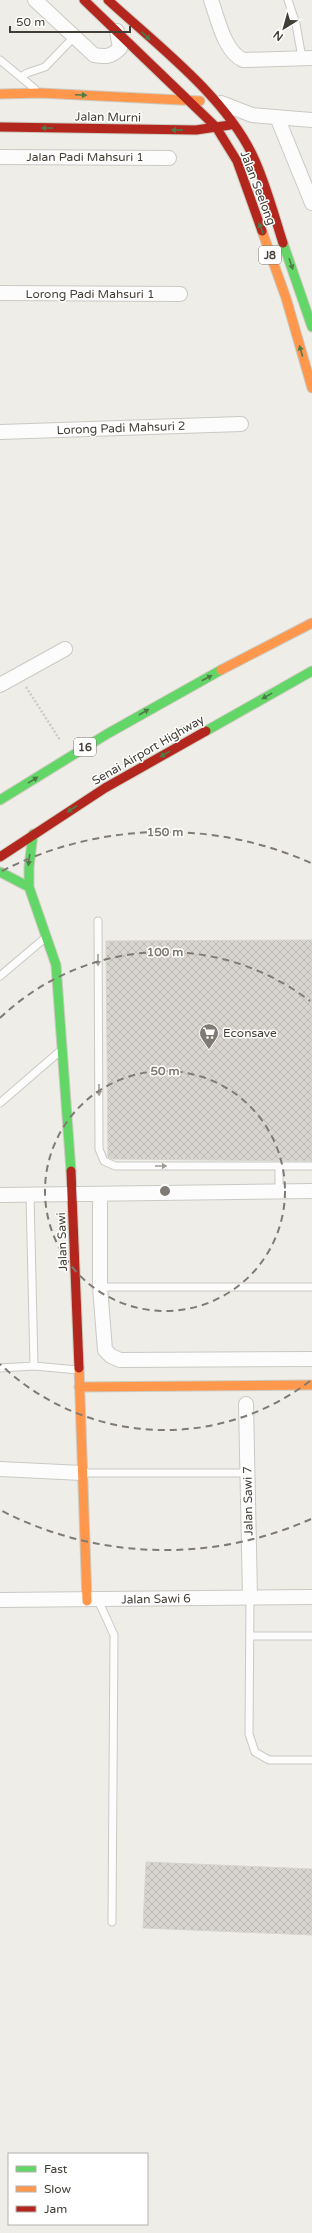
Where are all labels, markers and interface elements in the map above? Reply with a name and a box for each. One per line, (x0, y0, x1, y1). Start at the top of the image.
scale bar (10, 8, 130, 34)
north arrow (264, 8, 304, 48)
text: 50 m (16, 15, 45, 29)
text: N (271, 28, 286, 43)
one-way arrow (141, 31, 151, 41)
one-way arrow (75, 92, 88, 98)
street label: Jalan Murni (75, 109, 141, 125)
one-way arrow (40, 125, 53, 131)
one-way arrow (170, 127, 183, 133)
street label: Jalan Seelong (237, 149, 279, 227)
street label: Jalan Padi Mahsuri 1 (26, 150, 144, 164)
one-way arrow (257, 221, 263, 233)
road number: J8 (259, 246, 281, 264)
one-way arrow (288, 259, 294, 271)
street label: Lorong Padi Mahsuri 1 (25, 287, 155, 301)
one-way arrow (298, 345, 304, 357)
street label: Lorong Padi Mahsuri 2 (56, 419, 186, 437)
one-way arrow (201, 674, 212, 681)
one-way arrow (261, 693, 273, 700)
one-way arrow (138, 709, 150, 716)
street label: Senai Airport Highway (89, 712, 207, 788)
road number: 16 (74, 738, 96, 756)
one-way arrow (159, 750, 171, 757)
one-way arrow (27, 776, 39, 783)
one-way arrow (67, 805, 77, 813)
text: 150 m (147, 825, 183, 839)
one-way arrow (25, 854, 32, 866)
text: 100 m (147, 945, 183, 959)
one-way arrow (95, 954, 101, 967)
supermarket icon: Econsave (198, 1022, 220, 1050)
place label: Econsave (223, 1026, 277, 1040)
text: 50 m (150, 1064, 180, 1078)
one-way arrow (96, 1084, 102, 1097)
one-way arrow (155, 1163, 168, 1169)
centre of rings (158, 1184, 172, 1198)
street label: Jalan Sawi (54, 1212, 70, 1272)
street label: Jalan Sawi 7 (240, 1466, 256, 1536)
street label: Jalan Sawi 6 (121, 1591, 191, 1607)
legend (8, 2153, 148, 2225)
text: Fast (44, 2162, 68, 2176)
text: Slow (44, 2182, 71, 2196)
text: Jam (44, 2202, 67, 2216)

